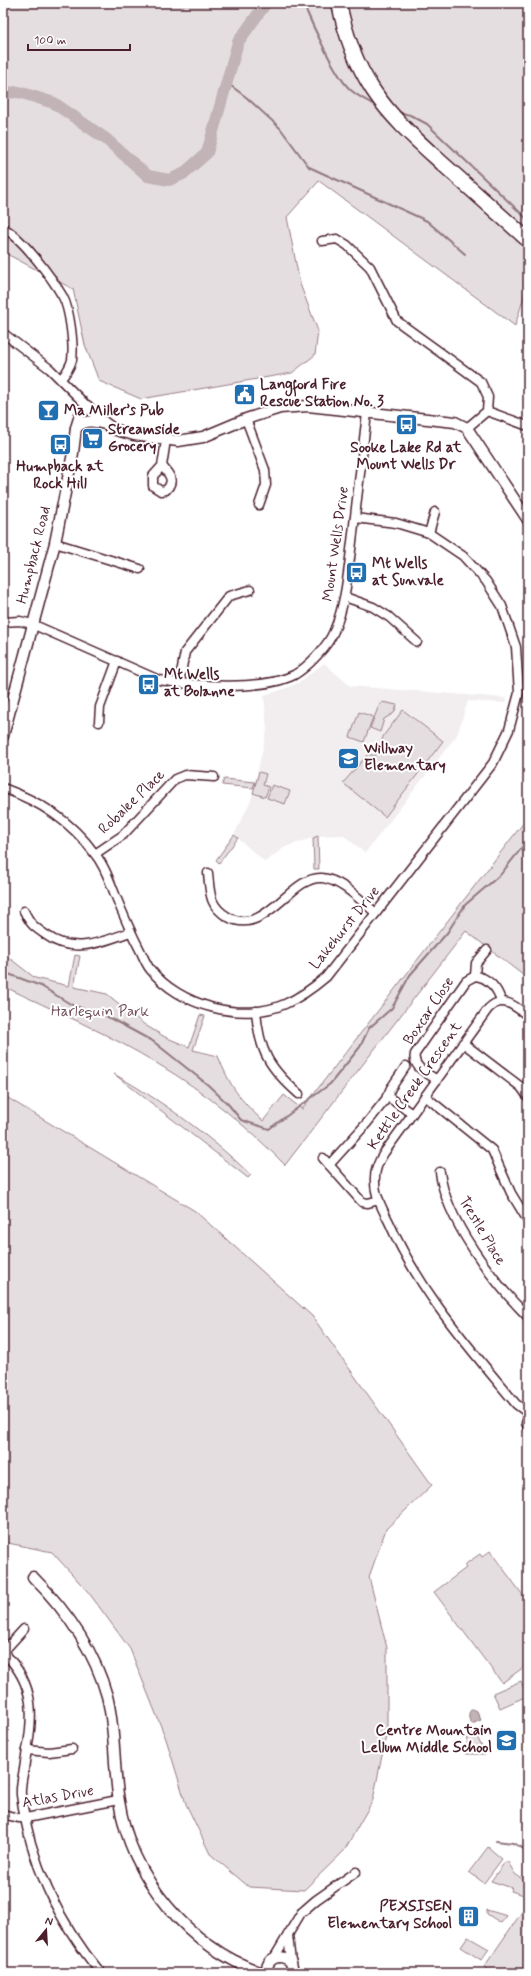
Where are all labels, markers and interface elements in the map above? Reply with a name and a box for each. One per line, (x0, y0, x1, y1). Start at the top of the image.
scale bar (28, 26, 130, 52)
text: 100 m (34, 33, 66, 49)
place label: Langford Fire Rescue Station No. 3 (260, 375, 384, 412)
public building icon: Langford Fire Rescue Station No. 3 (231, 381, 257, 407)
bar icon: Ma Miller’s Pub (35, 398, 61, 424)
place label: Ma Miller’s Pub (64, 401, 164, 421)
bus stop icon: Sooke Lake Rd at Mount Wells Dr (393, 412, 419, 438)
place label: Streamside Grocery (108, 420, 181, 457)
supermarket icon: Streamside Grocery (79, 426, 105, 452)
bus stop icon: Humpback at Rock Hill (47, 431, 73, 457)
place label: Sooke Lake Rd at Mount Wells Dr (350, 438, 463, 475)
place label: Humpback at Rock Hill (16, 457, 105, 494)
street label: Mount Wells Drive (318, 485, 354, 603)
street label: Humpback Road (12, 504, 56, 606)
place label: Mt Wells at Sunvale (372, 554, 445, 591)
bus stop icon: Mt Wells at Sunvale (343, 560, 369, 586)
place label: Mt Wells at Bolanne (164, 665, 235, 702)
bus stop icon: Mt Wells at Bolanne (136, 671, 162, 697)
place label: Willway Elementary (363, 739, 446, 776)
school or university icon: Willway Elementary (336, 745, 362, 771)
street label: Robalee Place (94, 765, 170, 839)
street label: Lakehurst Drive (305, 882, 385, 974)
street label: Boxcar Close (399, 973, 459, 1049)
park label: Harlequin Park (51, 1002, 150, 1022)
street label: Kettle Creek Crescent (363, 1018, 467, 1154)
street label: Trestle Place (454, 1193, 510, 1269)
place label: Centre Mountain Lellum Middle School (361, 1721, 492, 1758)
school or university icon: Centre Mountain Lellum Middle School (494, 1727, 520, 1753)
street label: Atlas Drive (21, 1781, 96, 1813)
place label: PEXSISEṈ Elementary School (327, 1897, 452, 1934)
building icon: PEXSISEṈ Elementary School (455, 1903, 481, 1929)
north arrow (26, 1910, 66, 1950)
text: N (43, 1914, 54, 1929)

